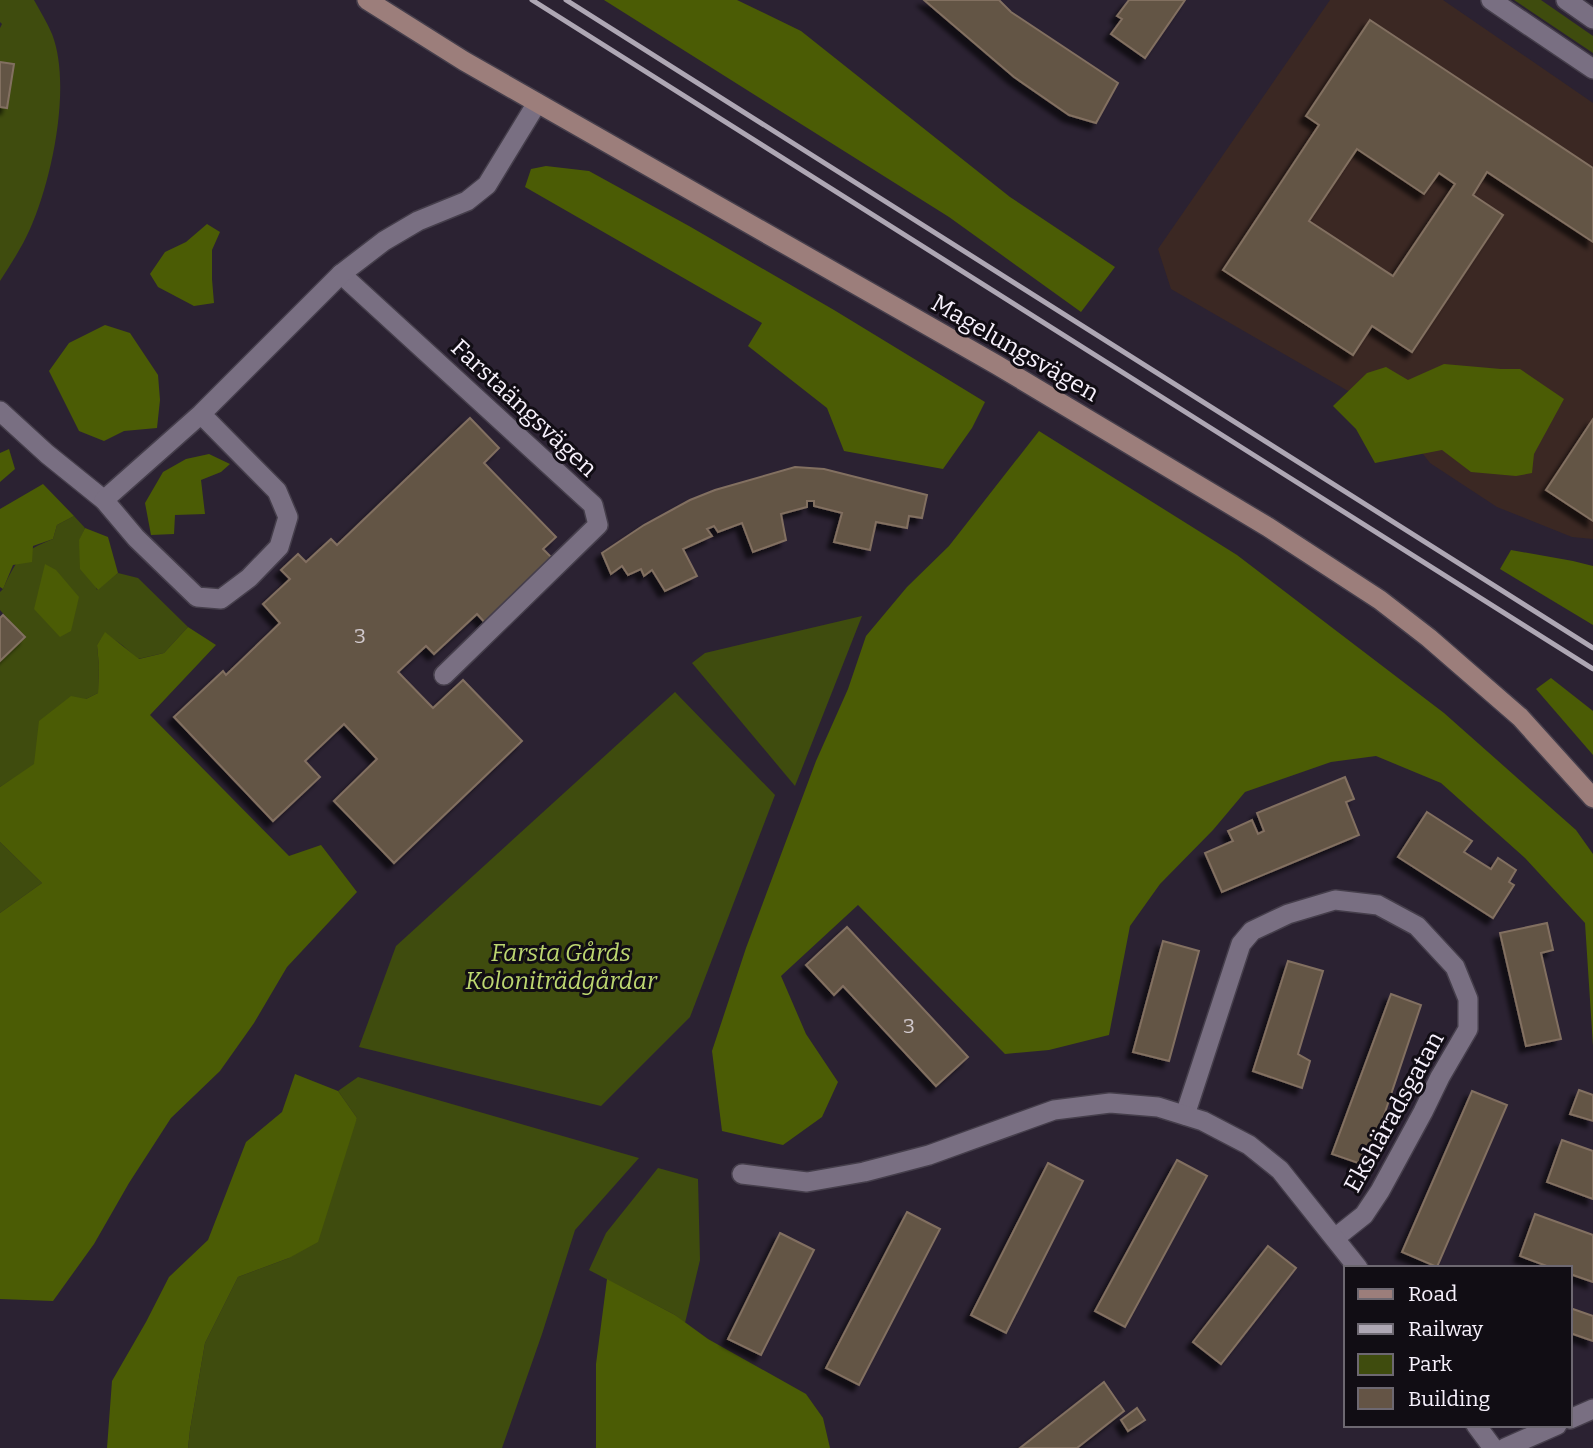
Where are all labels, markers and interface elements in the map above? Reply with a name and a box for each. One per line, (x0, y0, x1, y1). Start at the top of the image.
street label: Magelungsvägen (926, 289, 1104, 407)
street label: Farstaängsvägen (445, 333, 603, 483)
house number: 3 (354, 623, 366, 649)
park label: Farsta Gårds Koloniträdgårdar (465, 939, 658, 995)
house number: 3 (903, 1013, 915, 1039)
street label: Ekshäradsgatan (1338, 1027, 1450, 1197)
legend (1344, 1266, 1572, 1427)
text: Road (1408, 1281, 1457, 1307)
text: Railway (1408, 1316, 1484, 1342)
text: Park (1408, 1351, 1452, 1377)
text: Building (1408, 1386, 1491, 1412)

